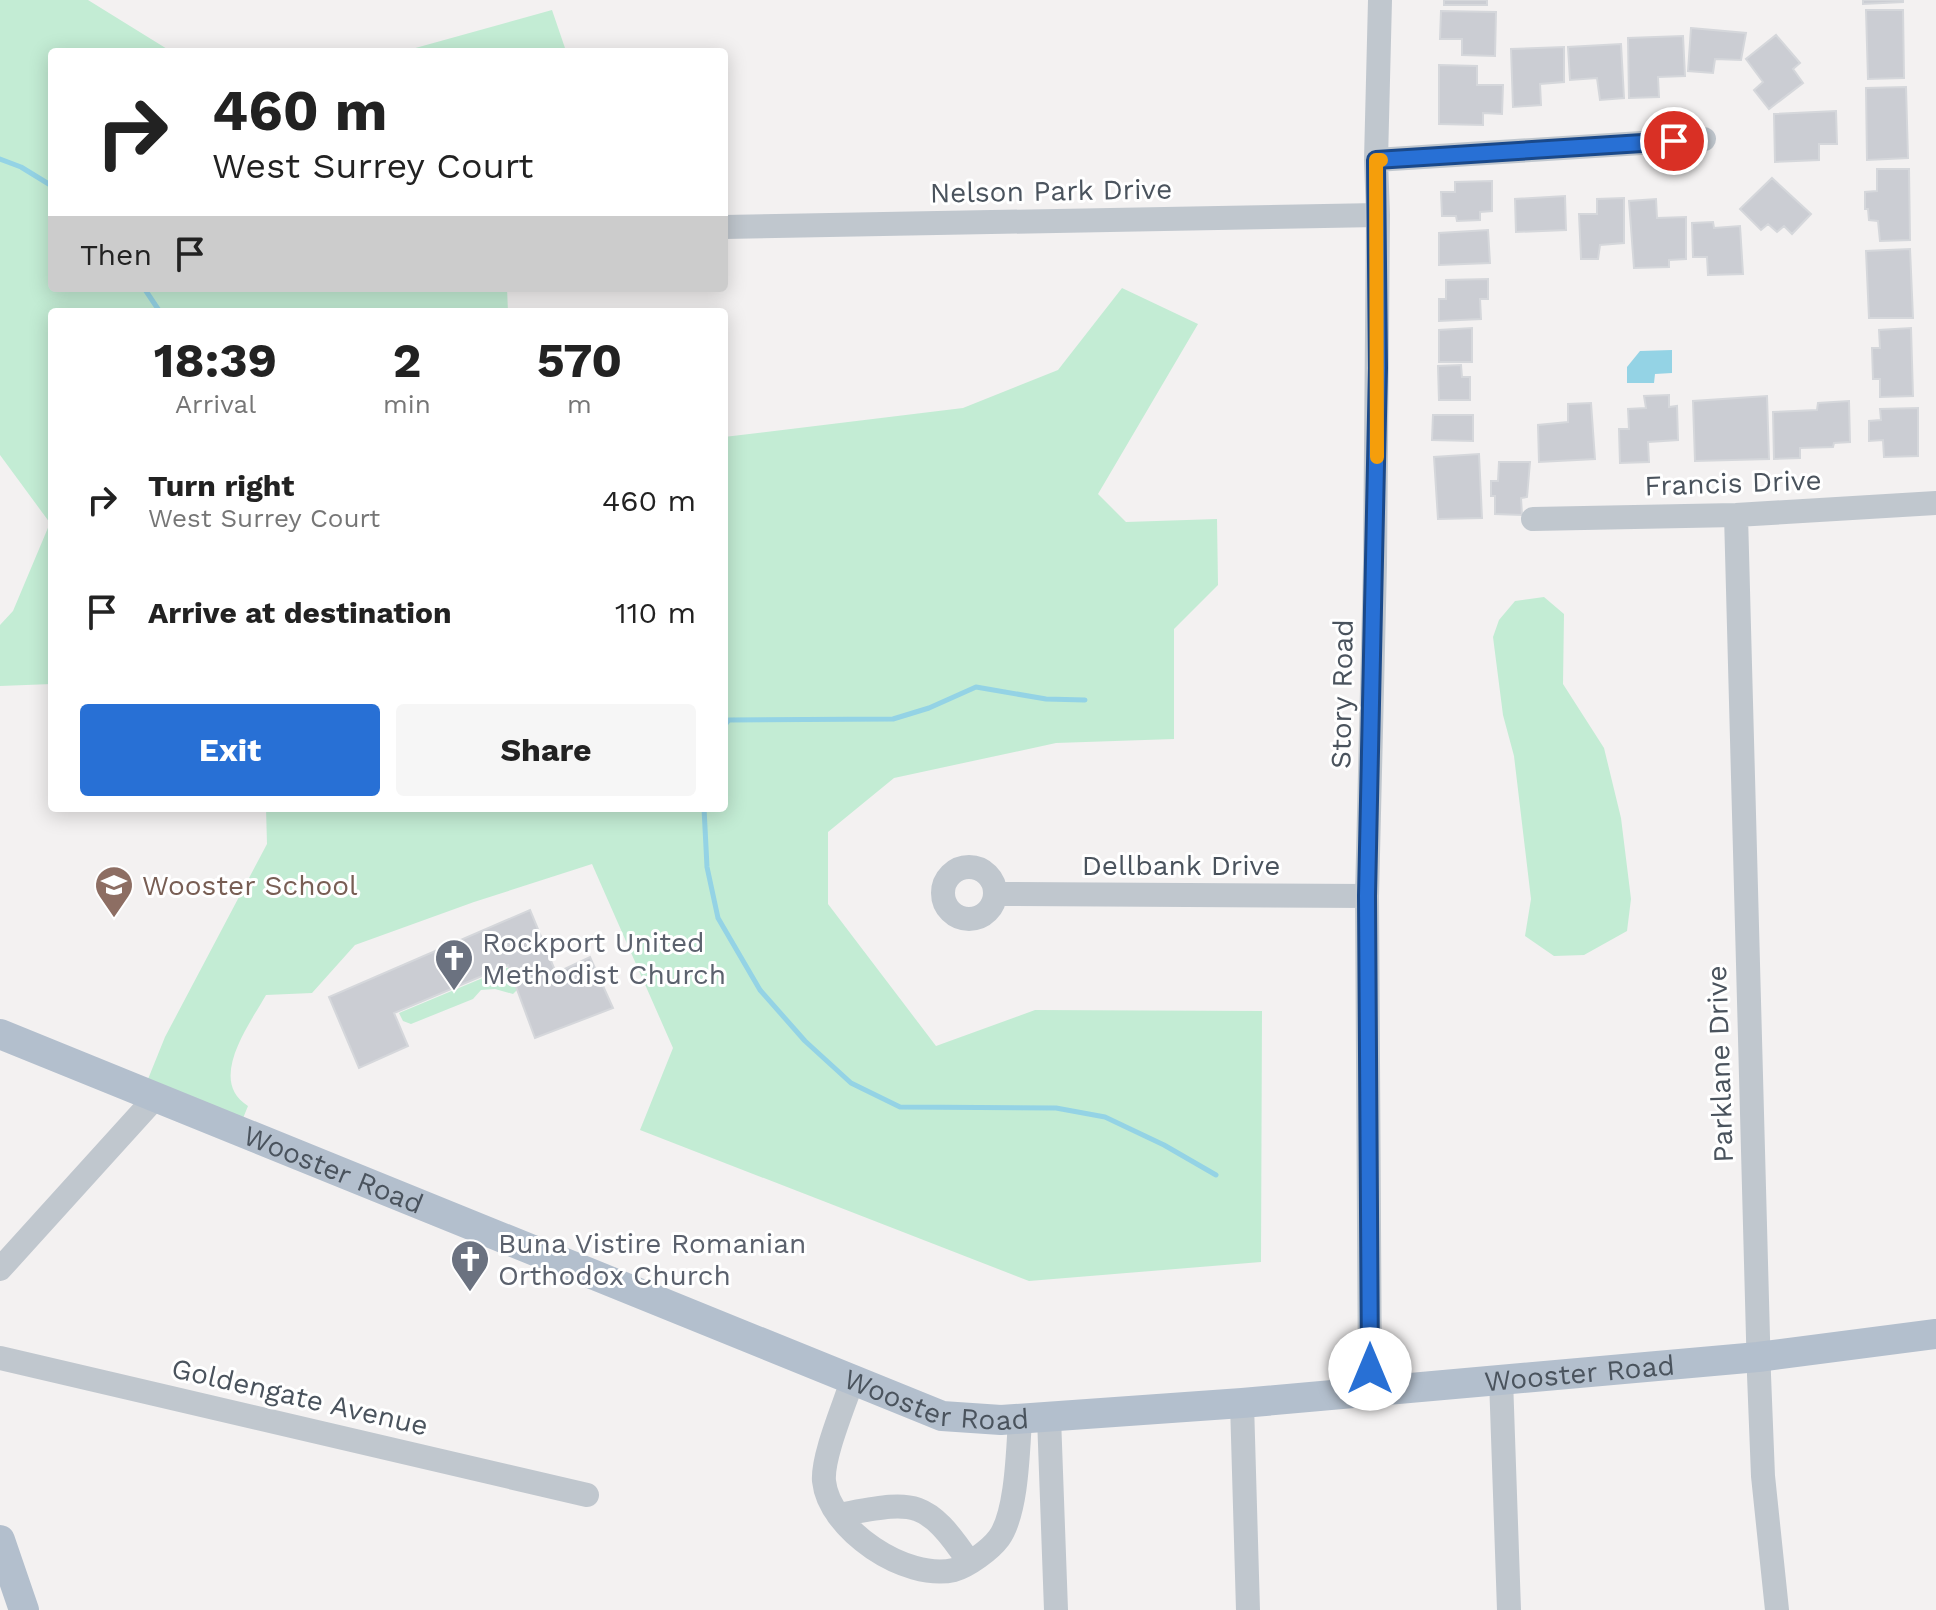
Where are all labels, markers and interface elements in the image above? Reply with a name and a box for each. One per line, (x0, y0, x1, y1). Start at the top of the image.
text: 460 m (212, 78, 387, 144)
icon: right (80, 80, 184, 184)
pin (1640, 107, 1708, 175)
icon: arrive (1652, 119, 1696, 163)
text: West Surrey Court (212, 145, 533, 187)
street label: Nelson Park Drive (930, 172, 1172, 210)
icon: arrive (168, 232, 212, 276)
text: Then (80, 237, 152, 272)
text: 18:39 (154, 332, 277, 389)
text: 2 (393, 332, 421, 389)
text: 570 (537, 332, 622, 389)
text: Arrival (175, 389, 256, 419)
text: min (383, 389, 431, 419)
text: m (567, 389, 592, 419)
street label: Francis Drive (1644, 463, 1822, 503)
text: Turn right (148, 468, 294, 503)
icon: right (80, 478, 124, 522)
text: 460 m (602, 483, 696, 518)
text: West Surrey Court (148, 503, 380, 533)
icon: arrive (80, 590, 124, 634)
text: Arrive at destination (148, 595, 452, 630)
text: 110 m (615, 595, 696, 630)
street label: Story Road (1324, 619, 1360, 769)
button: Exit (80, 704, 380, 796)
button: Share (396, 704, 696, 796)
street label: Dellbank Drive (1082, 849, 1280, 882)
school or university icon: Wooster School (93, 864, 135, 919)
place label: Wooster School (142, 869, 358, 902)
place label: Rockport United Methodist Church (482, 926, 726, 991)
church icon: Rockport United Methodist Church (433, 937, 475, 992)
street label: Parklane Drive (1700, 965, 1740, 1163)
street label: Wooster Road (239, 1118, 428, 1220)
place label: Buna Vistire Romanian Orthodox Church (498, 1227, 806, 1292)
church icon: Buna Vistire Romanian Orthodox Church (449, 1238, 491, 1293)
position arrow (1328, 1327, 1412, 1411)
street label: Wooster Road (1483, 1348, 1676, 1398)
street label: Goldengate Avenue (169, 1351, 431, 1443)
street label: Wooster Road (839, 1362, 1030, 1437)

